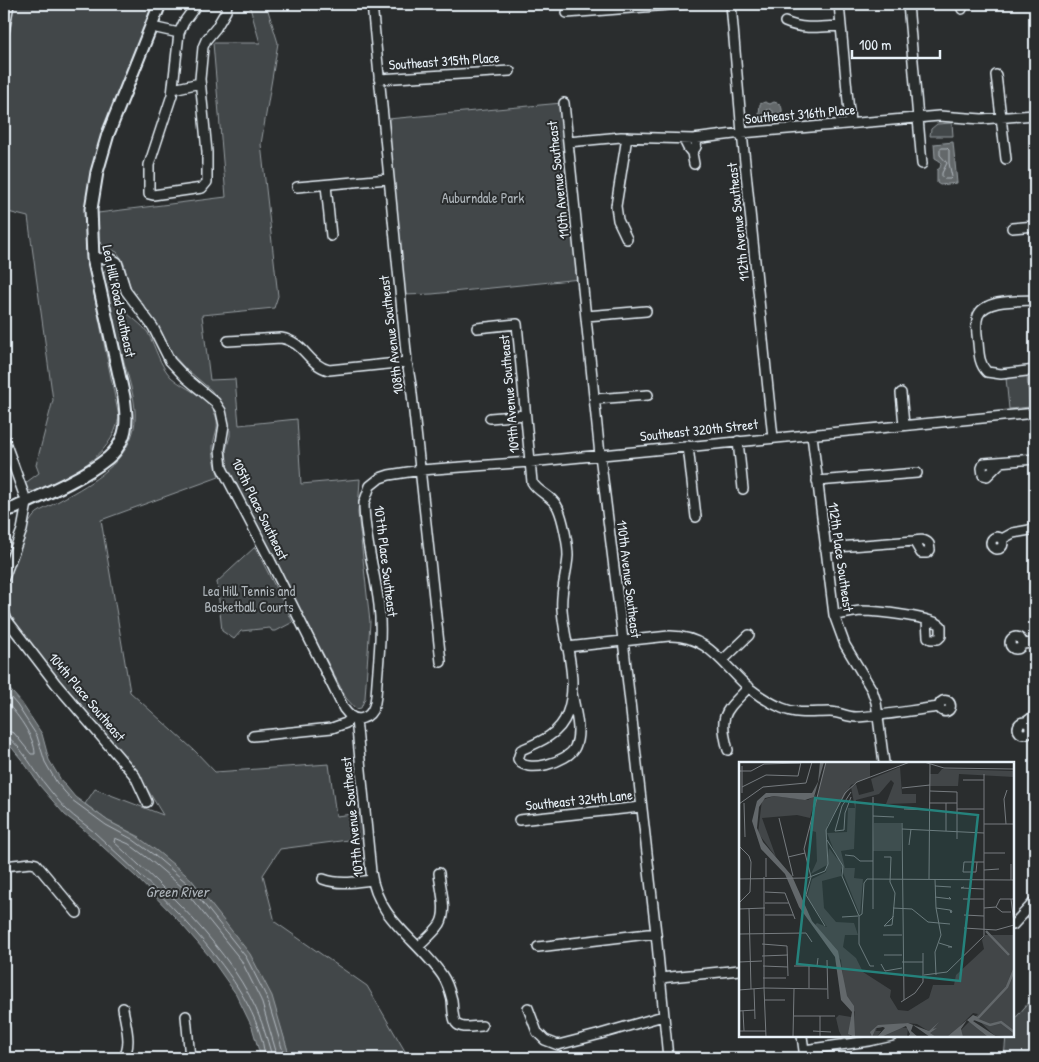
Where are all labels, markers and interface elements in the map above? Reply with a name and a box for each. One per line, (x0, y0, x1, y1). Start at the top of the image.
scale bar (852, 28, 939, 60)
text: 100 m (859, 34, 892, 55)
street label: Southeast 315th Place (388, 47, 500, 74)
street label: Southeast 316th Place (744, 99, 856, 128)
street label: 110th Avenue Southeast (542, 120, 573, 240)
street label: 112th Avenue Southeast (722, 162, 753, 282)
park label: Auburndale Park (442, 188, 524, 207)
street label: Lea Hill Road Southeast (98, 243, 141, 359)
street label: 108th Avenue Southeast (374, 274, 407, 396)
street label: 109th Avenue Southeast (494, 334, 523, 454)
street label: Southeast 320th Street (639, 414, 759, 445)
street label: 105th Place Southeast (228, 455, 293, 563)
street label: 112th Place Southeast (824, 501, 859, 613)
street label: 107th Place Southeast (370, 504, 403, 618)
street label: 110th Avenue Southeast (613, 519, 646, 639)
park label: Lea Hill Tennis and Basketball Courts (203, 581, 296, 616)
street label: 104th Place Southeast (45, 648, 130, 745)
street label: 107th Avenue Southeast (336, 756, 367, 878)
inset map (739, 762, 1014, 1037)
street label: Southeast 324th Lane (525, 784, 634, 815)
water label: Green River (145, 881, 211, 902)

